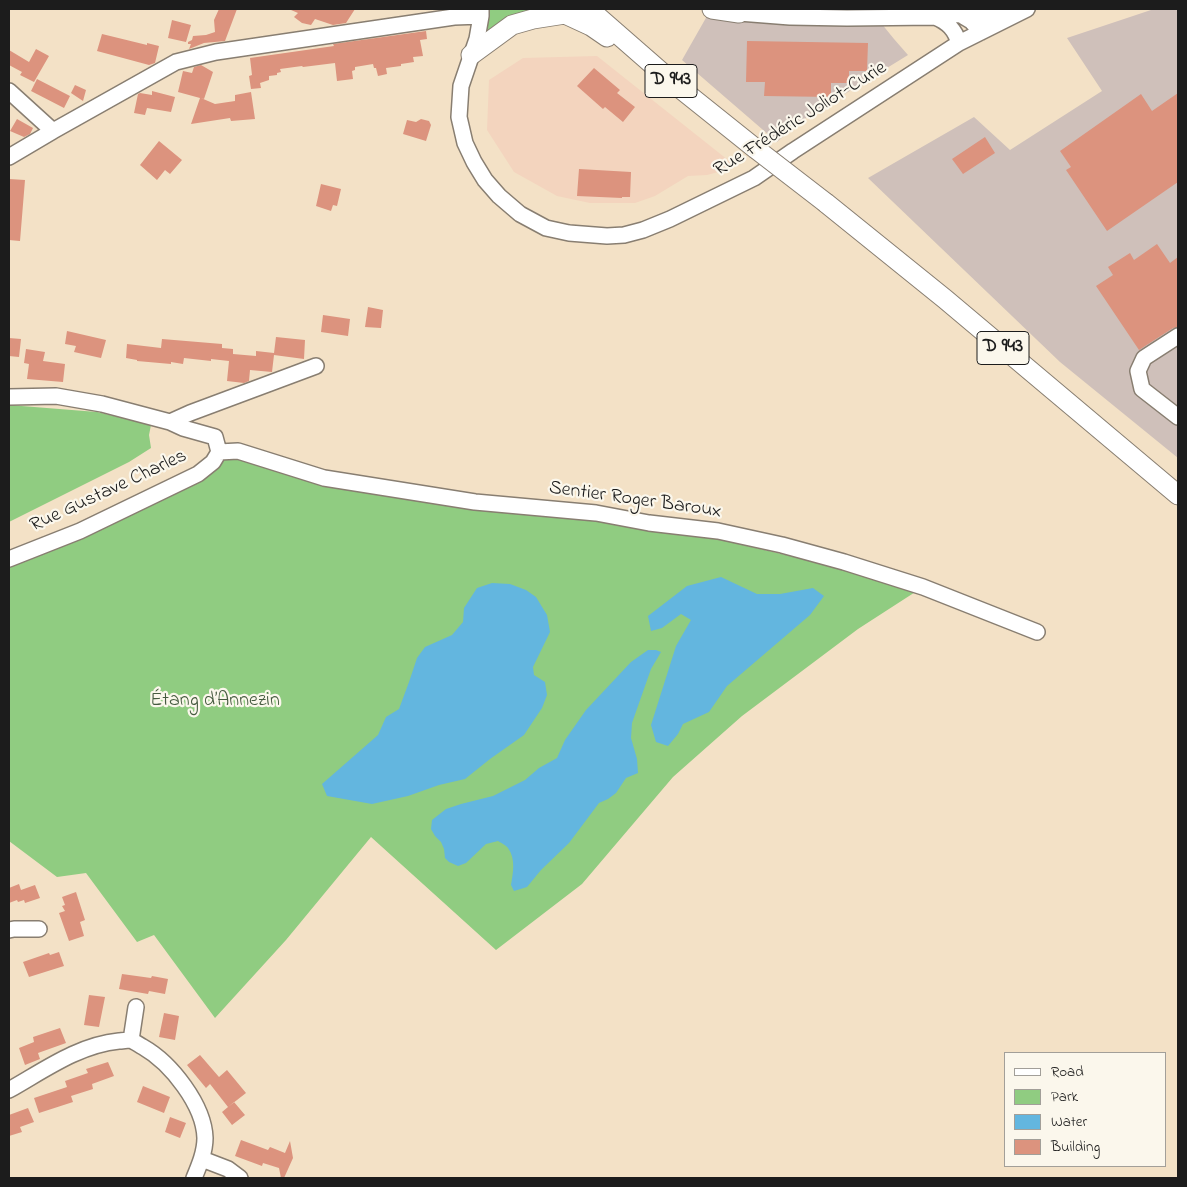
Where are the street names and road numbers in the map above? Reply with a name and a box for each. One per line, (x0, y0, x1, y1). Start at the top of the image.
street label: Rue Frédéric Joliot-Curie (710, 57, 892, 183)
road number: D 943 (645, 64, 697, 98)
road number: D 943 (977, 332, 1029, 364)
street label: Rue Gustave Charles (27, 445, 191, 539)
street label: Sentier Roger Baroux (547, 477, 723, 525)

